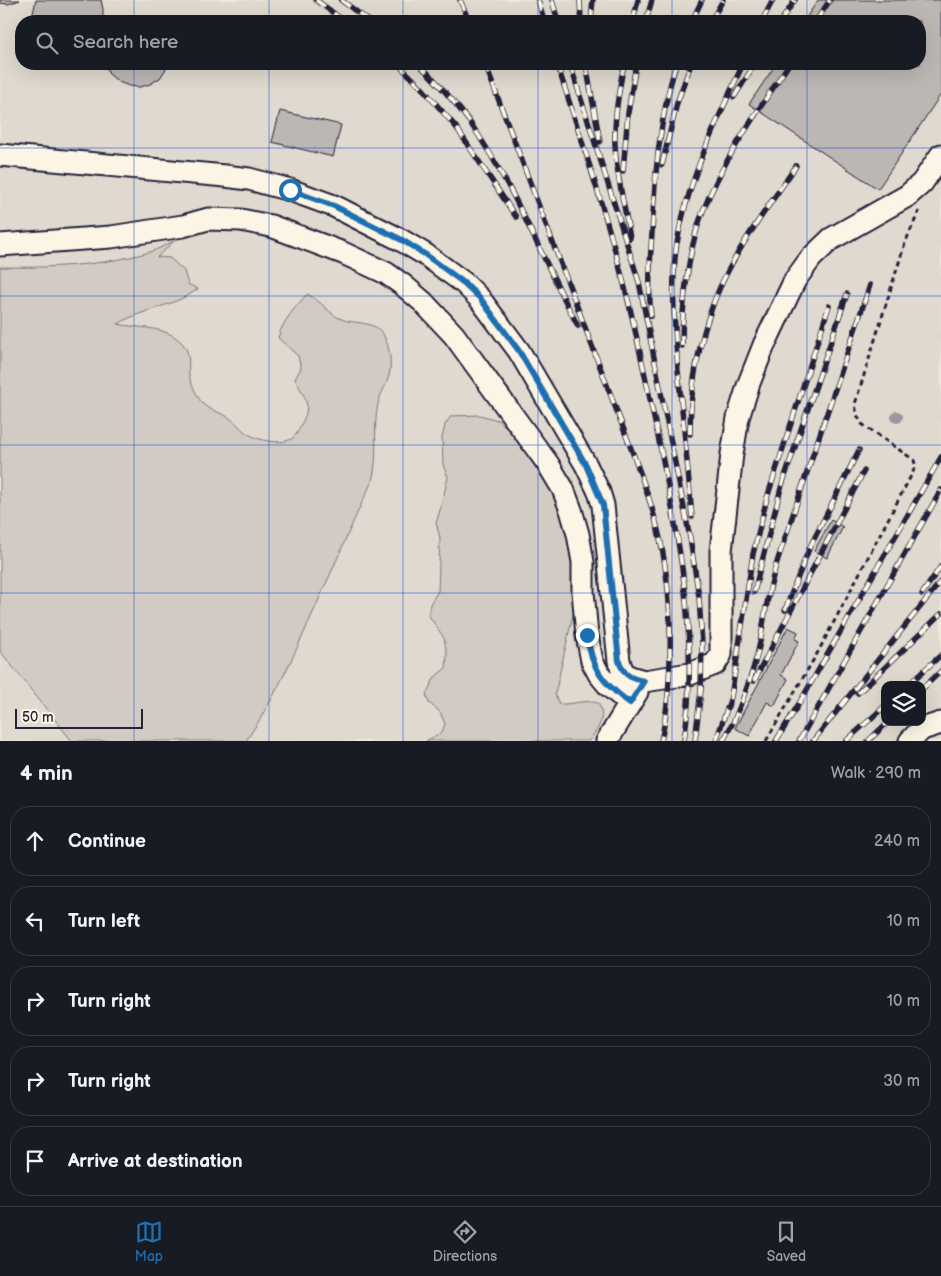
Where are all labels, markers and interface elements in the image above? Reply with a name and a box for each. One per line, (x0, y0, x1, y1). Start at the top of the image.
search box (15, 15, 926, 70)
icon: search (33, 29, 61, 57)
text: Search here (73, 31, 178, 54)
route start (279, 179, 302, 202)
route end (576, 624, 599, 647)
map controls (881, 681, 926, 726)
button: layers (881, 681, 926, 726)
scale bar (15, 706, 142, 729)
text: 50 m (22, 709, 54, 726)
text: 4 min (20, 761, 73, 786)
text: Walk · 290 m (831, 764, 921, 783)
icon: ahead (21, 827, 49, 855)
text: Continue (68, 830, 146, 853)
text: 240 m (874, 832, 920, 851)
icon: left (21, 907, 49, 935)
text: Turn left (68, 910, 140, 933)
text: 10 m (887, 912, 920, 931)
icon: right (21, 987, 49, 1015)
text: Turn right (68, 990, 151, 1013)
text: 10 m (887, 992, 920, 1011)
icon: right (21, 1067, 49, 1095)
text: Turn right (68, 1070, 151, 1093)
text: 30 m (883, 1072, 920, 1091)
icon: arrive (21, 1147, 49, 1175)
text: Arrive at destination (68, 1150, 243, 1173)
tab: Map (135, 1218, 163, 1265)
tab: Directions (433, 1218, 497, 1265)
tab: Saved (767, 1218, 806, 1265)

